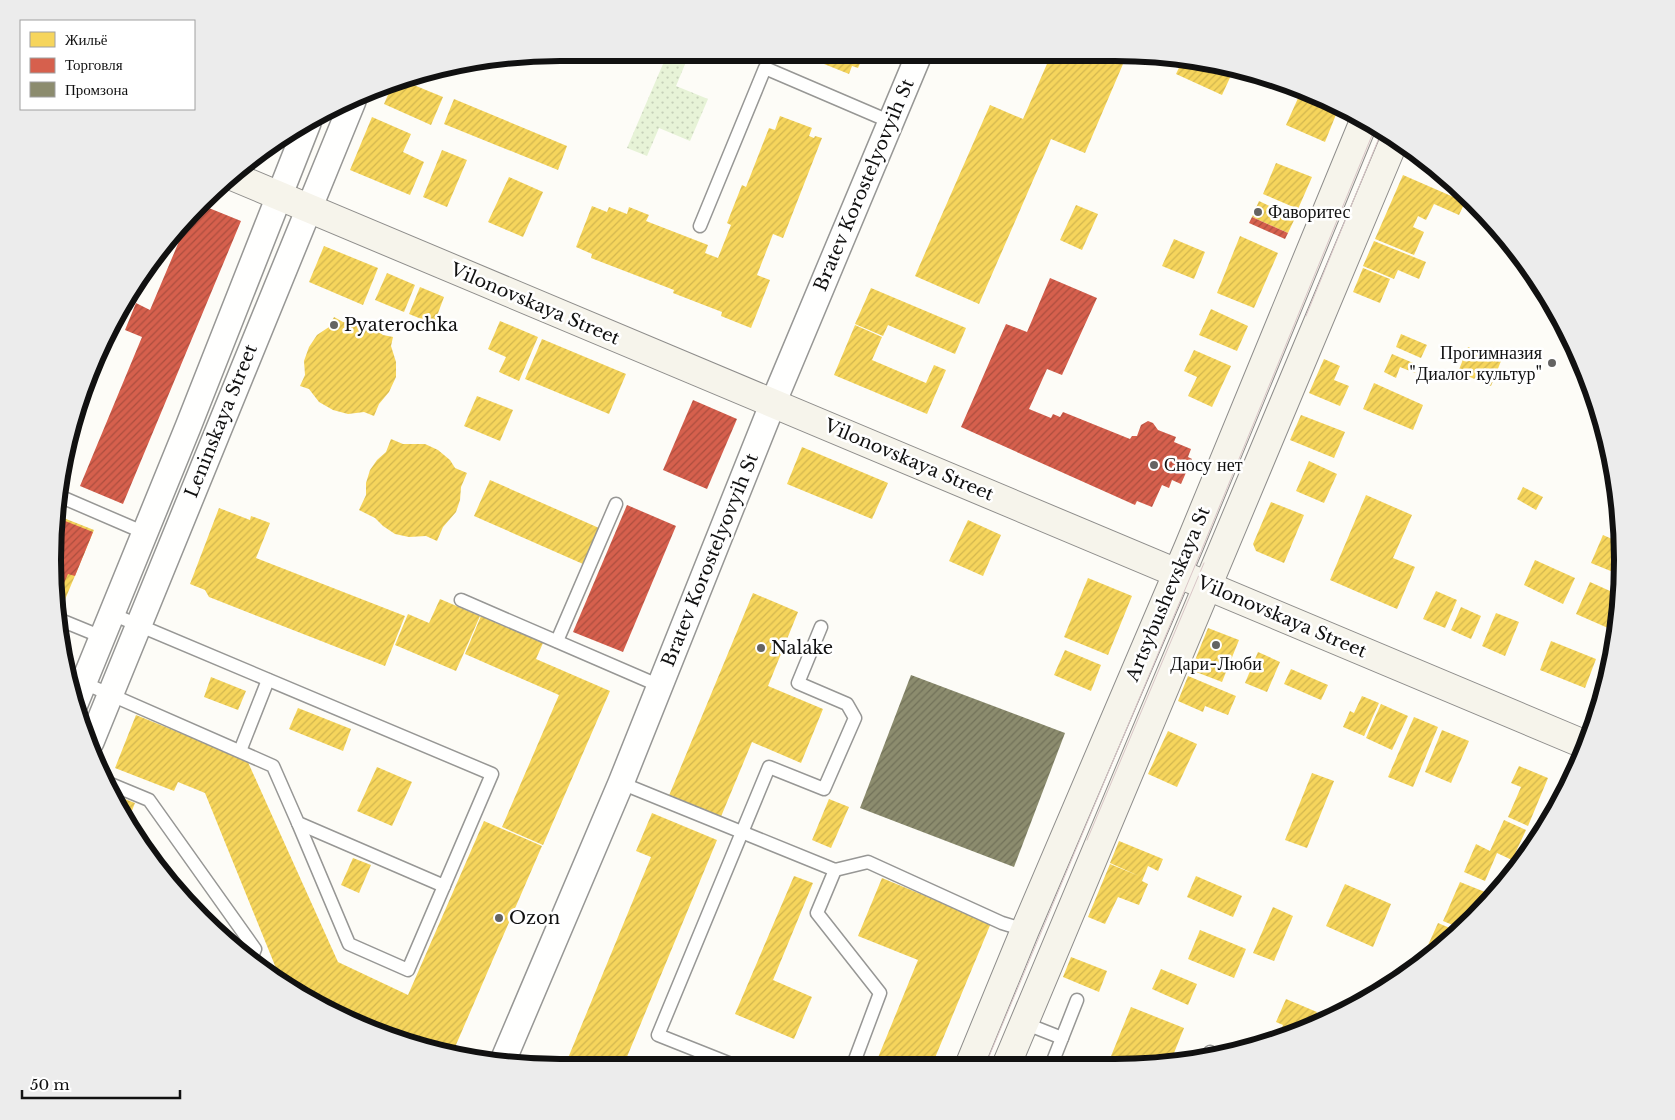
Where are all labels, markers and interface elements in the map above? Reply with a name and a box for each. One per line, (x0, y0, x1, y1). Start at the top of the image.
legend (20, 20, 195, 110)
text: Жильё (65, 30, 108, 49)
text: Торговля (65, 55, 123, 74)
street label: Bratev Korostelyovyih St (809, 75, 919, 294)
text: Промзона (65, 80, 128, 99)
place label: Фаворитес (1268, 201, 1351, 223)
marker: Фаворитес (1252, 206, 1264, 218)
street label: Vilonovskaya Street (446, 258, 623, 350)
place label: Pyaterochka (344, 314, 458, 336)
marker: Pyaterochka (328, 319, 340, 331)
street label: Leninskaya Street (180, 341, 262, 501)
place label: Прогимназия "Диалог культур" (1409, 342, 1542, 385)
marker: Прогимназия "Диалог культур" (1546, 357, 1558, 369)
street label: Vilonovskaya Street (820, 414, 997, 506)
street label: Bratev Korostelyovyih St (657, 450, 763, 670)
place label: Сносу нет (1164, 454, 1243, 476)
marker: Сносу нет (1148, 459, 1160, 471)
street label: Artsybushevskaya St (1121, 503, 1215, 686)
street label: Vilonovskaya Street (1193, 571, 1370, 663)
place label: Nalake (771, 637, 833, 659)
marker: Дари-Люби (1210, 639, 1222, 651)
marker: Nalake (755, 642, 767, 654)
place label: Дари-Люби (1170, 653, 1262, 675)
place label: Ozon (509, 907, 560, 929)
marker: Ozon (493, 912, 505, 924)
scale bar (22, 1068, 180, 1100)
text: 50 m (30, 1075, 70, 1094)

